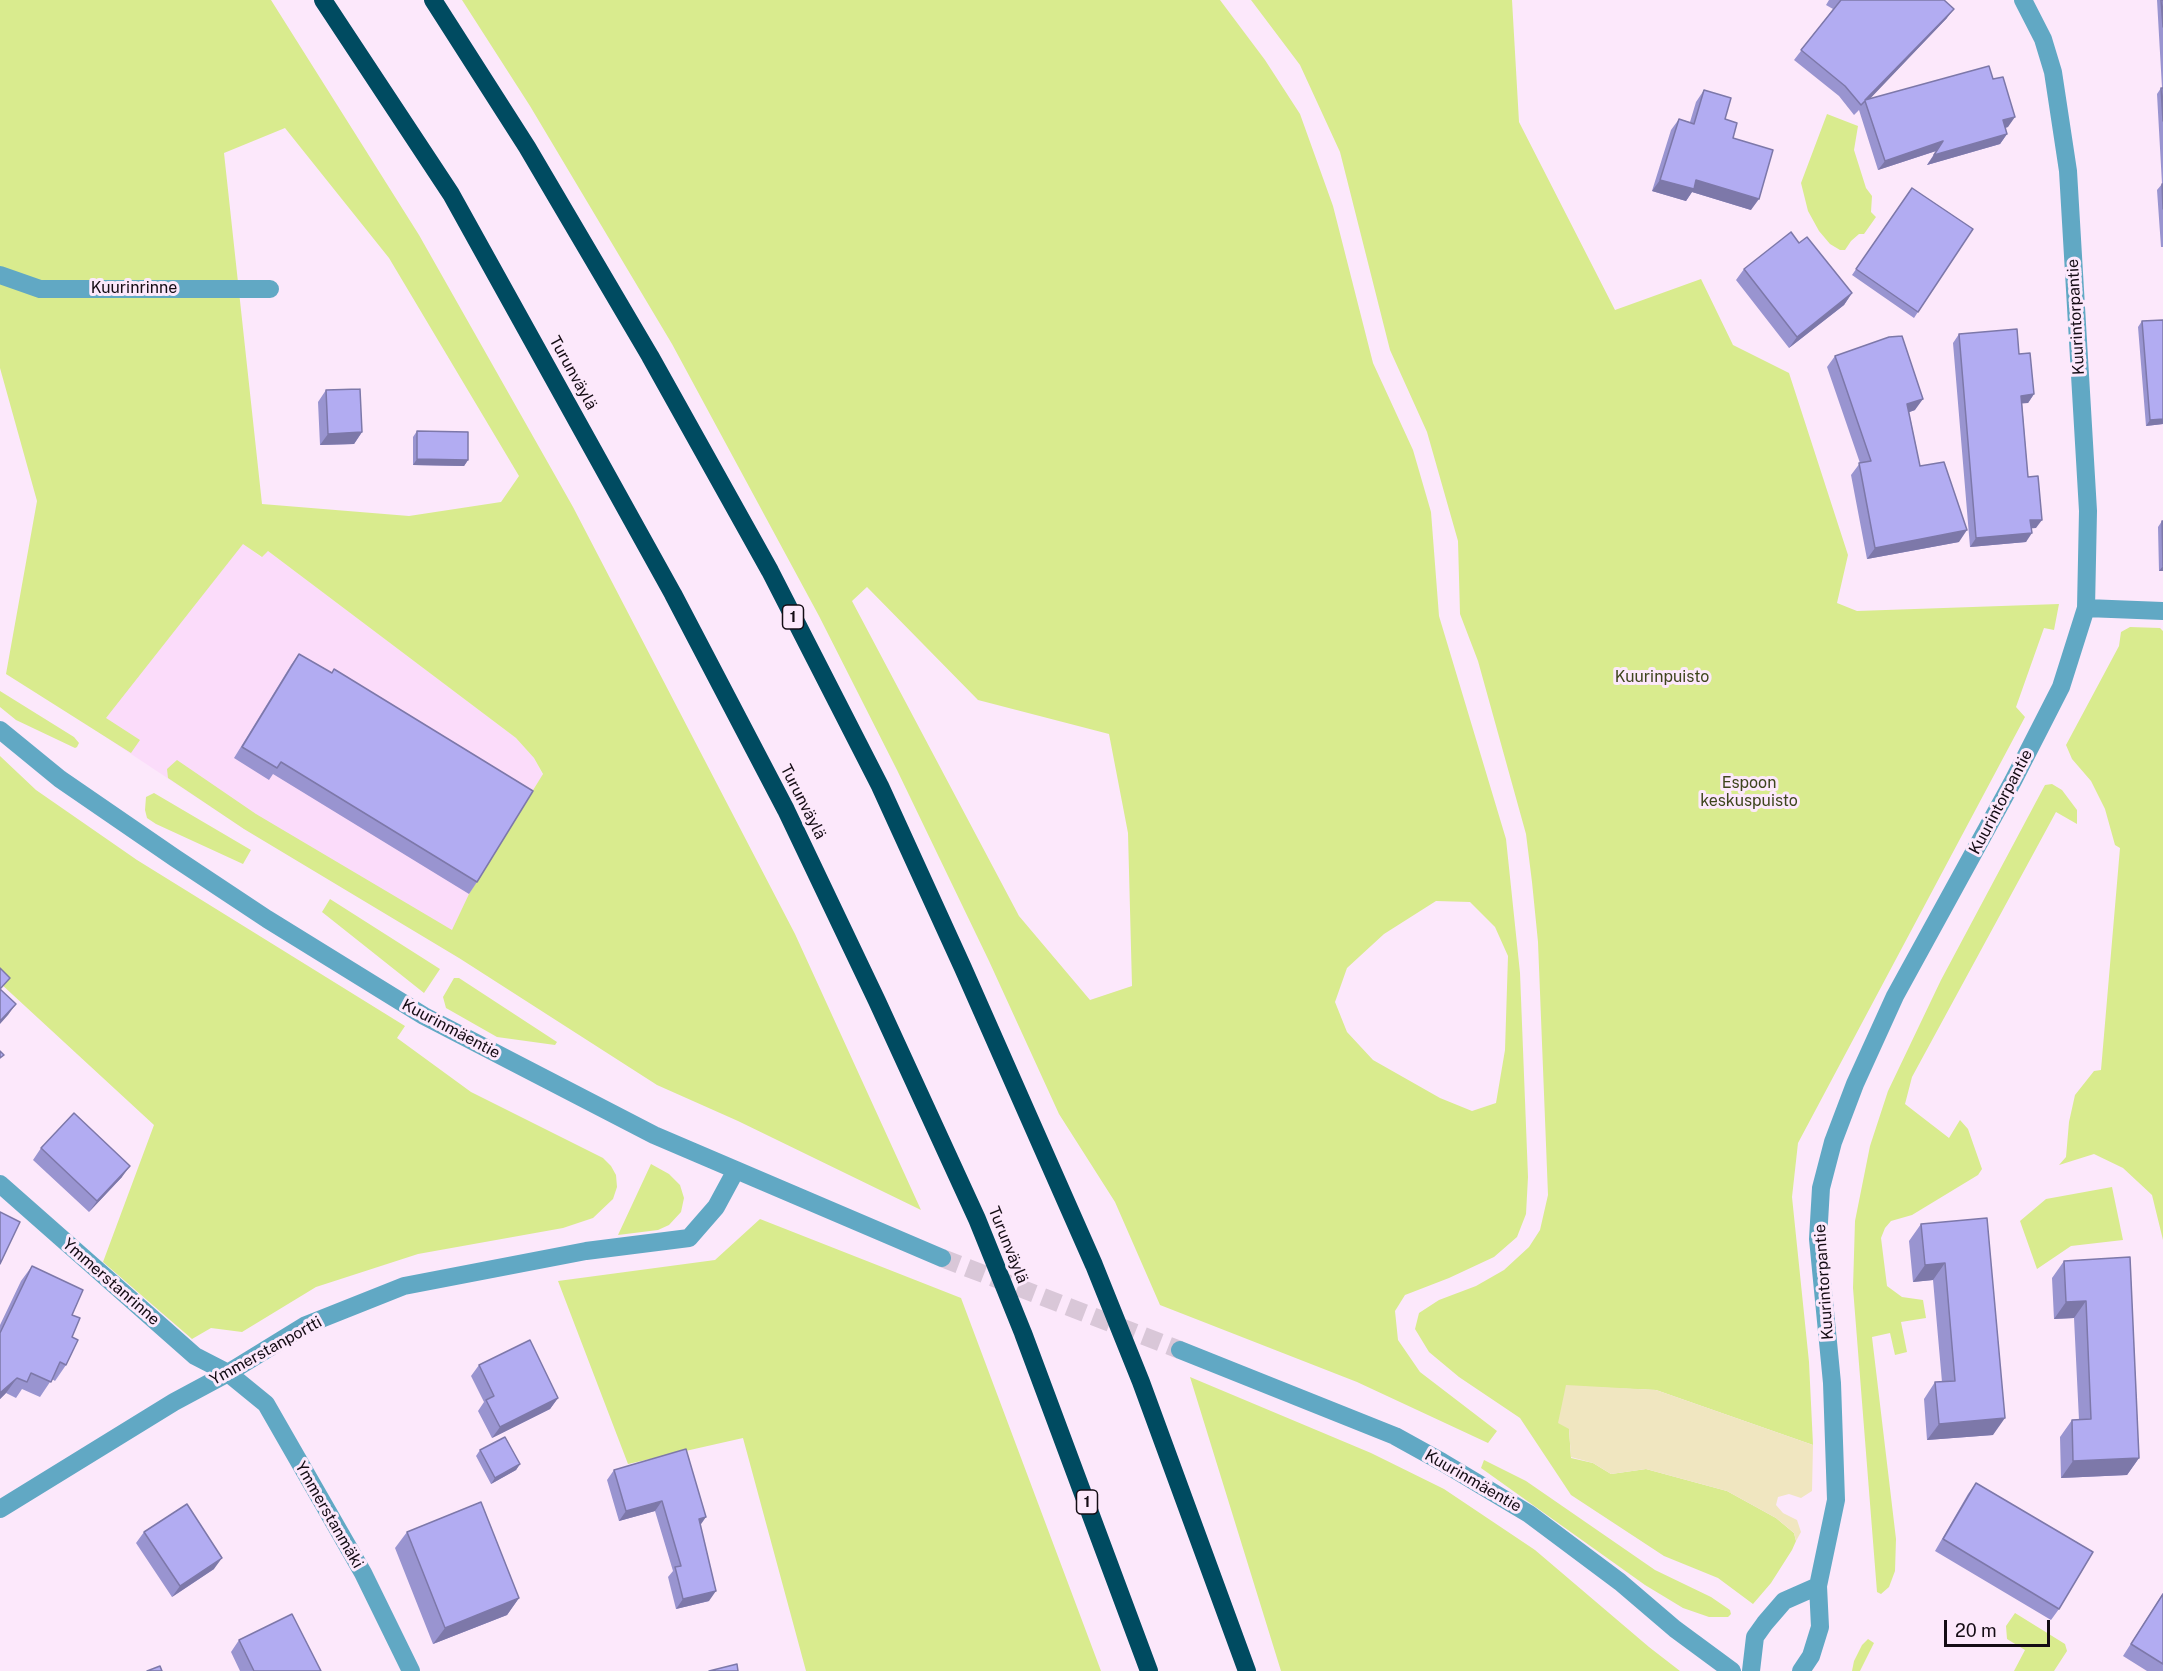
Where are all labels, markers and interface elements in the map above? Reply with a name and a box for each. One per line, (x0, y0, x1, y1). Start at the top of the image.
street label: Kuurintorpantie (2063, 259, 2089, 375)
street label: Kuurinrinne (91, 278, 177, 298)
street label: Turunväylä (545, 333, 601, 413)
road number: 1 (782, 605, 804, 629)
park label: Kuurinpuisto (1615, 667, 1709, 687)
street label: Kuurintorpantie (1965, 746, 2037, 858)
street label: Turunväylä (776, 761, 830, 843)
park label: Espoon keskuspuisto (1700, 773, 1798, 811)
street label: Kuurinmäentie (399, 995, 503, 1063)
street label: Turunväylä (984, 1204, 1032, 1286)
street label: Kuurintorpantie (1810, 1223, 1838, 1341)
street label: Ymmerstanrinne (59, 1235, 163, 1329)
street label: Ymmerstanportti (207, 1312, 325, 1390)
street label: Kuurinmäentie (1421, 1446, 1525, 1516)
street label: Ymmerstanmäki (291, 1458, 367, 1572)
road number: 1 (1076, 1490, 1098, 1514)
scale bar (1947, 1608, 2054, 1646)
text: 20 m (1955, 1620, 1997, 1641)

